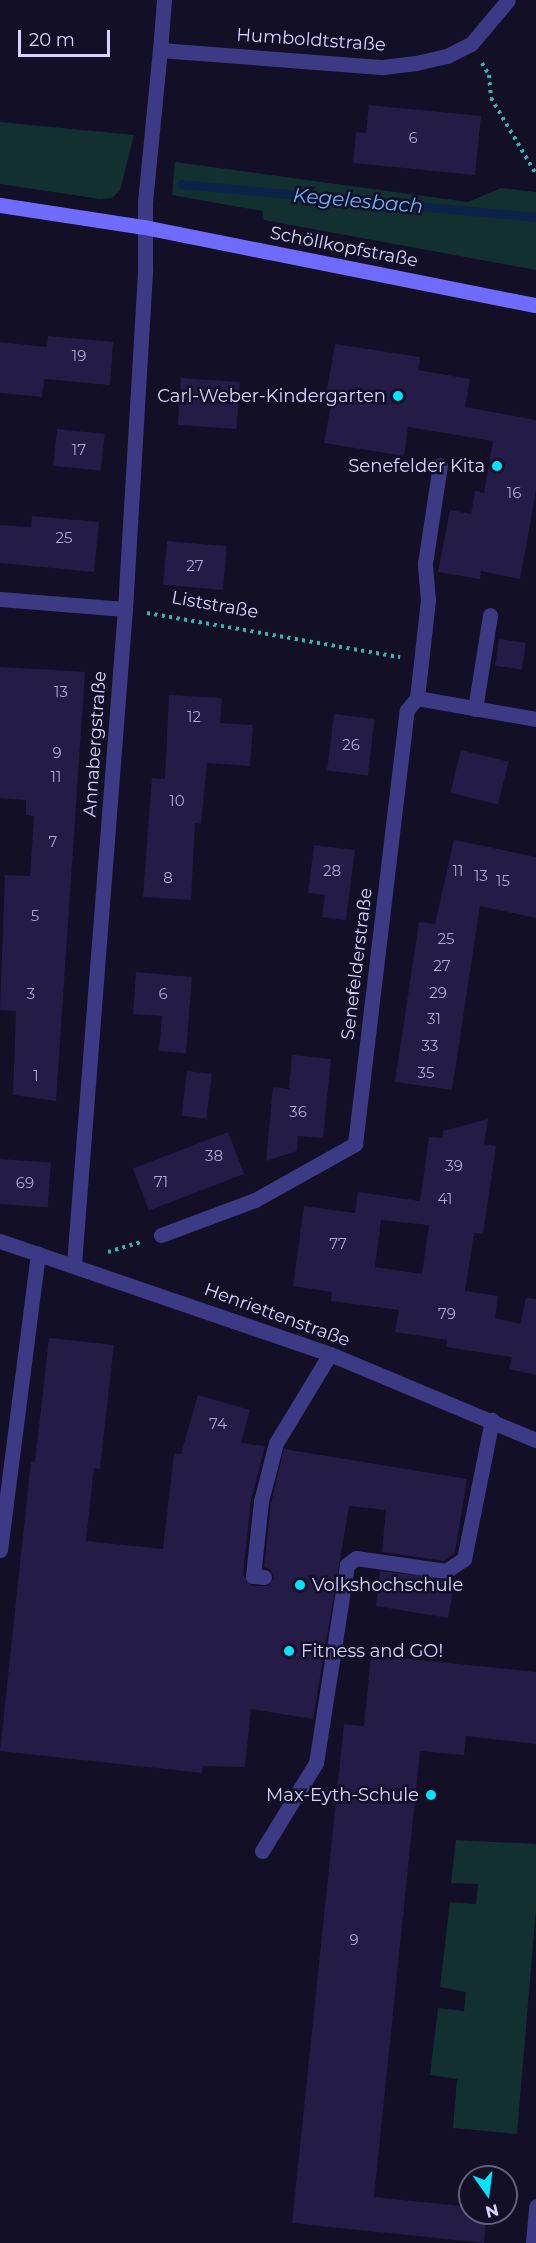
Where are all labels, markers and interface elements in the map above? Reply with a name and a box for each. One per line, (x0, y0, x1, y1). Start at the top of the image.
scale bar (21, 18, 112, 56)
street label: Humboldtstraße (236, 24, 386, 56)
text: 20 m (29, 29, 75, 51)
house number: 6 (408, 129, 418, 147)
water label: Kegelesbach (292, 183, 424, 219)
street label: Schöllkopfstraße (268, 222, 420, 272)
house number: 19 (72, 347, 86, 365)
place label: Carl-Weber-Kindergarten (157, 385, 386, 407)
marker: Carl-Weber-Kindergarten (391, 389, 405, 403)
house number: 17 (72, 441, 86, 459)
place label: Senefelder Kita (348, 455, 485, 477)
marker: Senefelder Kita (490, 459, 504, 473)
house number: 16 (507, 484, 521, 502)
house number: 25 (55, 529, 73, 547)
house number: 27 (186, 557, 204, 575)
street label: Liststraße (170, 587, 260, 623)
street label: Annabergstraße (79, 670, 111, 818)
house number: 13 (54, 683, 68, 701)
house number: 12 (187, 708, 201, 726)
house number: 26 (342, 736, 360, 754)
house number: 9 (52, 744, 62, 762)
house number: 11 (51, 768, 61, 786)
house number: 10 (169, 792, 185, 810)
house number: 7 (49, 833, 57, 851)
house number: 28 (323, 862, 341, 880)
house number: 11 (453, 862, 463, 880)
house number: 13 (474, 867, 488, 885)
house number: 8 (163, 869, 173, 887)
house number: 15 (496, 872, 510, 890)
street label: Senefelderstraße (337, 887, 377, 1041)
house number: 5 (31, 907, 39, 925)
house number: 25 (437, 930, 455, 948)
house number: 27 (433, 957, 451, 975)
house number: 29 (429, 984, 447, 1002)
house number: 3 (27, 985, 35, 1003)
house number: 6 (158, 985, 168, 1003)
house number: 31 (427, 1010, 441, 1028)
house number: 33 (422, 1037, 438, 1055)
house number: 35 (418, 1064, 434, 1082)
house number: 1 (33, 1067, 39, 1085)
house number: 36 (289, 1103, 307, 1121)
house number: 38 (205, 1147, 223, 1165)
house number: 39 (445, 1157, 463, 1175)
house number: 71 (154, 1173, 168, 1191)
house number: 69 (16, 1174, 34, 1192)
house number: 41 (438, 1190, 452, 1208)
house number: 77 (329, 1235, 347, 1253)
street label: Henriettenstraße (201, 1279, 353, 1351)
house number: 79 (438, 1305, 456, 1323)
house number: 74 (209, 1415, 227, 1433)
place label: Volkshochschule (312, 1574, 463, 1596)
marker: Volkshochschule (293, 1578, 307, 1592)
place label: Fitness and GO! (301, 1640, 443, 1662)
marker: Fitness and GO! (282, 1644, 296, 1658)
place label: Max-Eyth-Schule (266, 1784, 419, 1806)
marker: Max-Eyth-Schule (424, 1788, 438, 1802)
house number: 9 (349, 1931, 359, 1949)
north arrow (458, 2165, 518, 2225)
text: N (483, 2200, 501, 2222)

